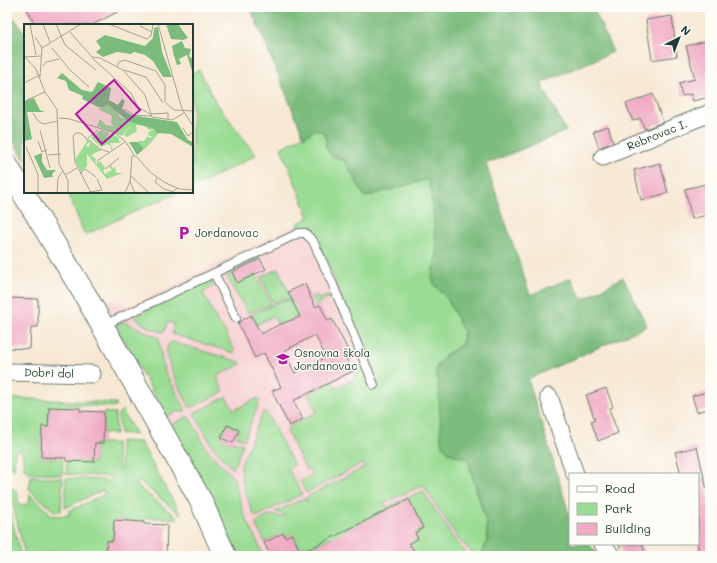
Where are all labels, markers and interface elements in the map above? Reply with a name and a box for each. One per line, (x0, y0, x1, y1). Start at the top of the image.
north arrow (659, 18, 699, 58)
text: N (678, 22, 694, 39)
inset map (24, 24, 193, 193)
street label: Rebrovac I. (624, 116, 689, 153)
parking icon: Jordanovac (176, 225, 192, 241)
place label: Jordanovac (195, 225, 259, 240)
place label: Osnovna škola Jordanovac (294, 345, 370, 373)
school or university icon: Osnovna škola Jordanovac (275, 351, 291, 367)
street label: Dobri dol (24, 364, 74, 381)
legend (569, 473, 699, 545)
text: Road (605, 480, 635, 496)
text: Park (605, 500, 632, 516)
text: Building (605, 520, 651, 536)

